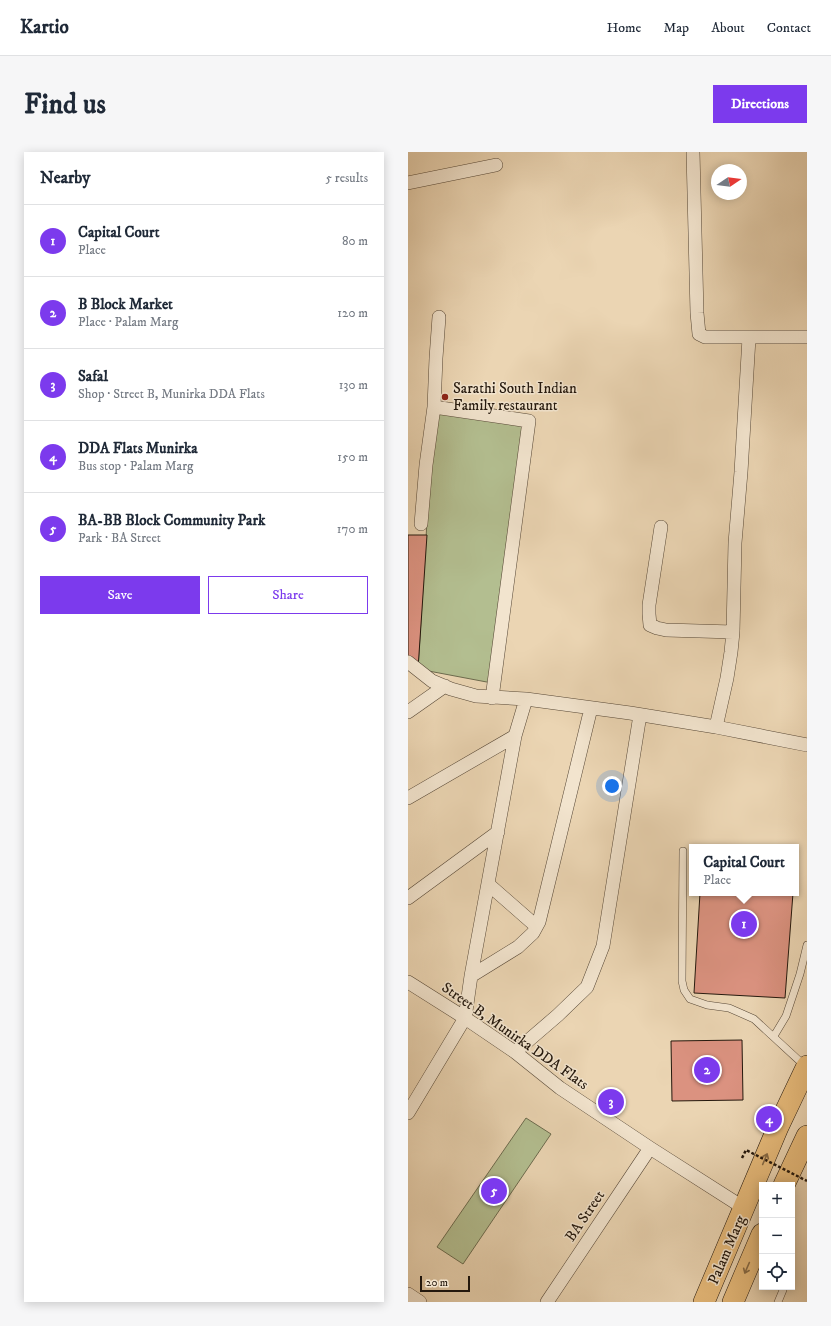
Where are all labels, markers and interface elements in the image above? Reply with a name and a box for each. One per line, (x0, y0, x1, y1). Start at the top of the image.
text: Kartio (20, 16, 69, 39)
text: Home (607, 19, 641, 37)
text: Map (663, 19, 689, 37)
text: About (711, 19, 745, 37)
text: Contact (767, 19, 811, 37)
button: Directions (713, 85, 807, 123)
text: Find us (24, 87, 106, 122)
north arrow (711, 164, 747, 200)
text: Nearby (40, 167, 90, 189)
text: 5 results (326, 170, 368, 186)
text: Capital Court (78, 223, 159, 242)
text: 1 (51, 233, 55, 249)
text: 80 m (342, 233, 368, 249)
text: Place (78, 242, 106, 258)
text: B Block Market (78, 295, 173, 314)
text: 2 (50, 305, 56, 321)
text: 120 m (337, 305, 368, 321)
text: Place · Palam Marg (78, 314, 178, 330)
text: Safal (78, 367, 108, 386)
text: 3 (51, 377, 55, 393)
text: 130 m (339, 377, 368, 393)
place label: Sarathi South Indian Family restaurant (453, 379, 577, 415)
text: Shop · Street B, Munirka DDA Flats (78, 386, 265, 402)
marker: Sarathi South Indian Family restaurant (440, 392, 450, 402)
text: DDA Flats Munirka (78, 439, 198, 458)
text: 4 (49, 449, 57, 465)
text: 150 m (337, 449, 368, 465)
text: Bus stop · Palam Marg (78, 458, 193, 474)
text: BA-BB Block Community Park (78, 511, 265, 530)
text: 5 (50, 521, 56, 537)
text: 170 m (337, 521, 368, 537)
text: Park · BA Street (78, 530, 161, 546)
button: Save (40, 576, 200, 614)
button: Share (208, 576, 368, 614)
your location (602, 776, 622, 796)
popup (689, 844, 799, 896)
text: Capital Court (703, 853, 785, 872)
text: Place (703, 872, 731, 888)
pin: 1 (731, 909, 757, 939)
street label: Street B, Munirka DDA Flats (438, 978, 592, 1094)
pin: 2 (694, 1055, 720, 1085)
pin: 3 (598, 1087, 624, 1117)
pin: 4 (756, 1104, 782, 1134)
one-way arrow (761, 1154, 769, 1166)
pin: 5 (481, 1176, 507, 1206)
map controls (759, 1182, 795, 1290)
button: + (759, 1182, 795, 1218)
street label: BA Street (561, 1187, 609, 1245)
street label: Palam Marg (704, 1212, 750, 1288)
button: − (759, 1218, 795, 1254)
button: locate (759, 1254, 795, 1290)
one-way arrow (743, 1262, 751, 1274)
scale bar (420, 1274, 470, 1293)
text: 20 m (426, 1276, 448, 1290)

